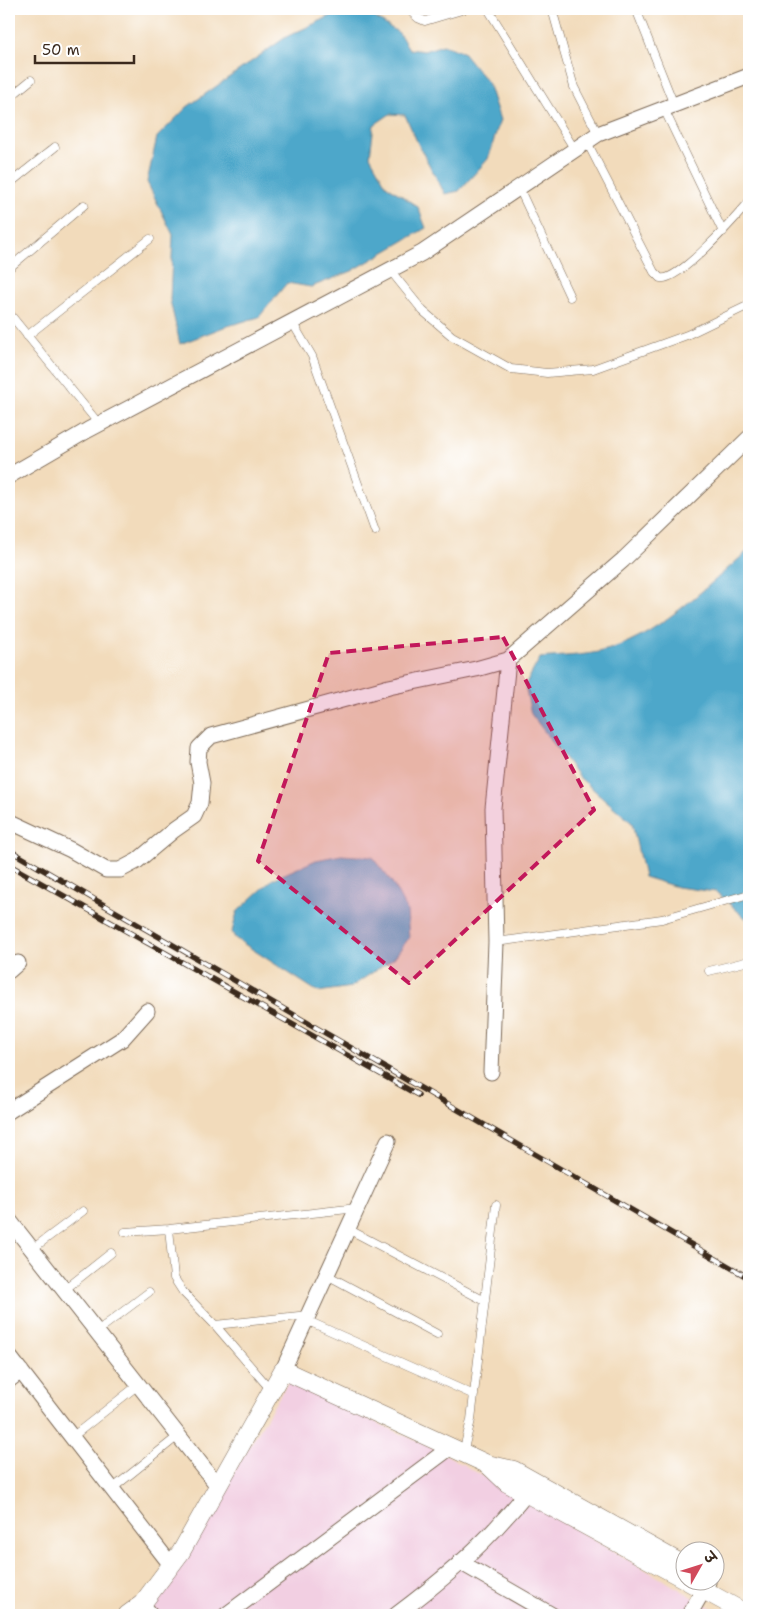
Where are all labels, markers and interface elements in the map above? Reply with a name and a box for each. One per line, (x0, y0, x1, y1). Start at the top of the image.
scale bar (35, 32, 134, 64)
text: 50 m (42, 40, 80, 60)
north arrow (676, 1542, 726, 1592)
text: उ (699, 1547, 721, 1568)

